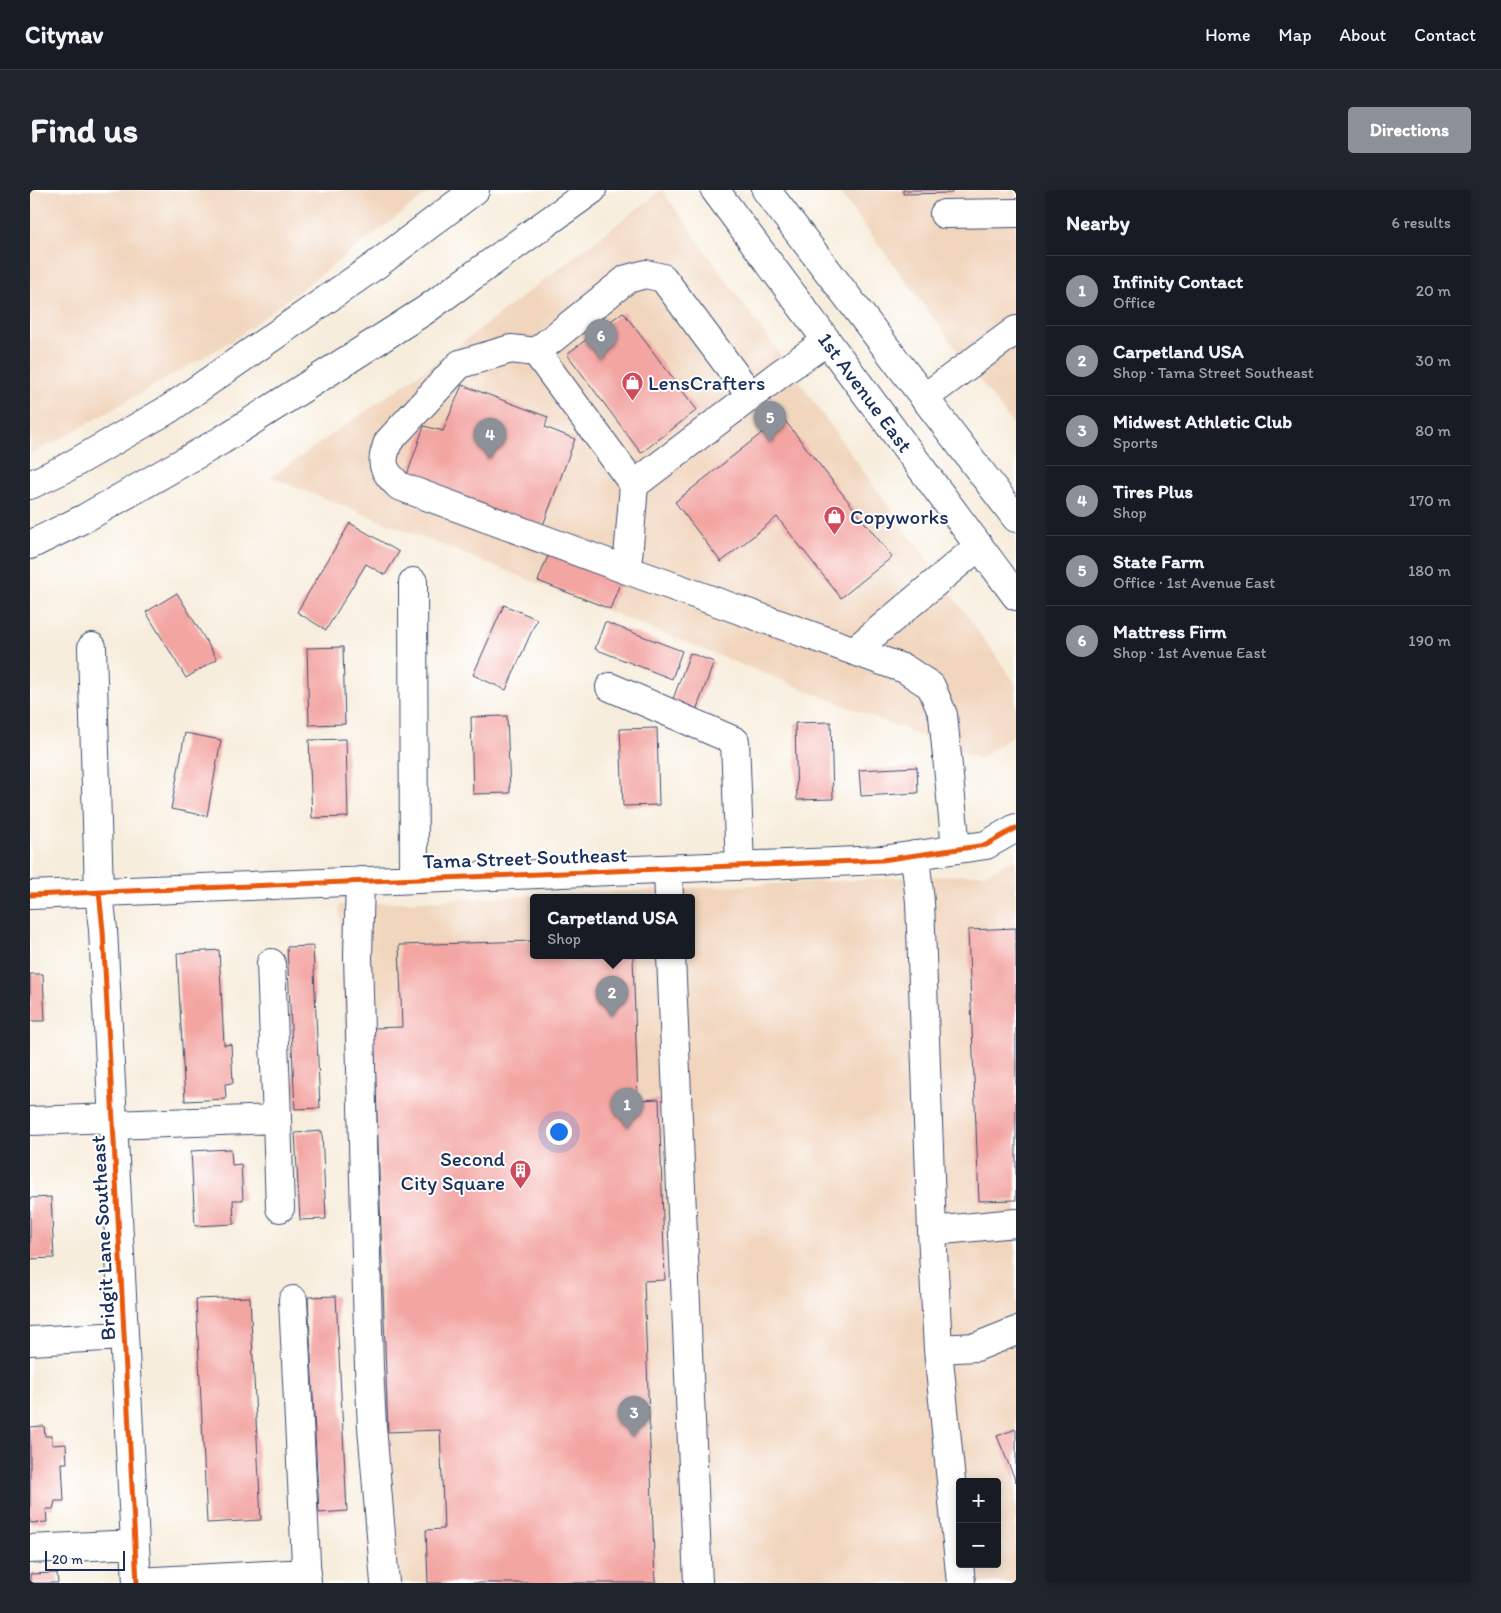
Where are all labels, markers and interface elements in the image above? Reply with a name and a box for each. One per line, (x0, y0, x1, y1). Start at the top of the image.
text: Citynav (25, 20, 103, 49)
text: Home (1205, 24, 1251, 46)
text: Map (1279, 24, 1312, 46)
text: About (1340, 24, 1386, 46)
text: Contact (1414, 24, 1476, 46)
button: Directions (1348, 107, 1471, 153)
text: Find us (30, 109, 138, 151)
text: Nearby (1066, 210, 1130, 235)
text: 6 results (1391, 213, 1451, 232)
text: Infinity Contact (1113, 270, 1243, 293)
text: 1 (1078, 281, 1086, 300)
text: 20 m (1416, 281, 1451, 300)
text: Office (1113, 293, 1155, 312)
pin: 6 (585, 319, 617, 360)
street label: 1st Avenue East (813, 327, 918, 457)
text: Carpetland USA (1113, 340, 1244, 363)
text: 2 (1078, 351, 1086, 370)
text: 30 m (1415, 351, 1451, 370)
text: Shop · Tama Street Southeast (1113, 363, 1314, 382)
place label: LensCrafters (648, 370, 765, 395)
shop icon: LensCrafters (620, 371, 644, 402)
pin: 5 (754, 401, 786, 442)
text: Midwest Athletic Club (1113, 410, 1292, 433)
pin: 4 (474, 418, 506, 459)
text: 3 (1078, 421, 1086, 440)
text: 80 m (1415, 421, 1451, 440)
text: Sports (1113, 433, 1158, 452)
text: Tires Plus (1113, 480, 1193, 503)
text: 4 (1077, 491, 1087, 510)
text: 170 m (1409, 491, 1451, 510)
text: Shop (1113, 503, 1147, 522)
place label: Copyworks (850, 504, 949, 529)
shop icon: Copyworks (822, 505, 846, 536)
text: State Farm (1113, 550, 1204, 573)
text: 5 (1078, 561, 1086, 580)
text: 180 m (1408, 561, 1451, 580)
text: Office · 1st Avenue East (1113, 573, 1275, 592)
text: Mattress Firm (1113, 620, 1227, 643)
text: 6 (1078, 631, 1086, 650)
text: 190 m (1408, 631, 1451, 650)
text: Shop · 1st Avenue East (1113, 643, 1267, 662)
street label: Tama Street Southeast (422, 841, 628, 874)
popup (530, 894, 695, 959)
text: Carpetland USA (547, 906, 678, 929)
text: Shop (547, 929, 581, 948)
pin: 2 (596, 976, 628, 1017)
pin: 1 (611, 1088, 643, 1129)
your location (546, 1119, 572, 1145)
street label: Bridgit Lane Southeast (85, 1135, 120, 1341)
place label: Second City Square (400, 1146, 506, 1195)
building icon: Second City Square (509, 1159, 533, 1190)
pin: 3 (618, 1396, 650, 1437)
map controls (956, 1478, 1001, 1568)
button: + (956, 1478, 1001, 1523)
button: − (956, 1523, 1001, 1568)
scale bar (45, 1548, 125, 1571)
text: 20 m (52, 1551, 83, 1568)

